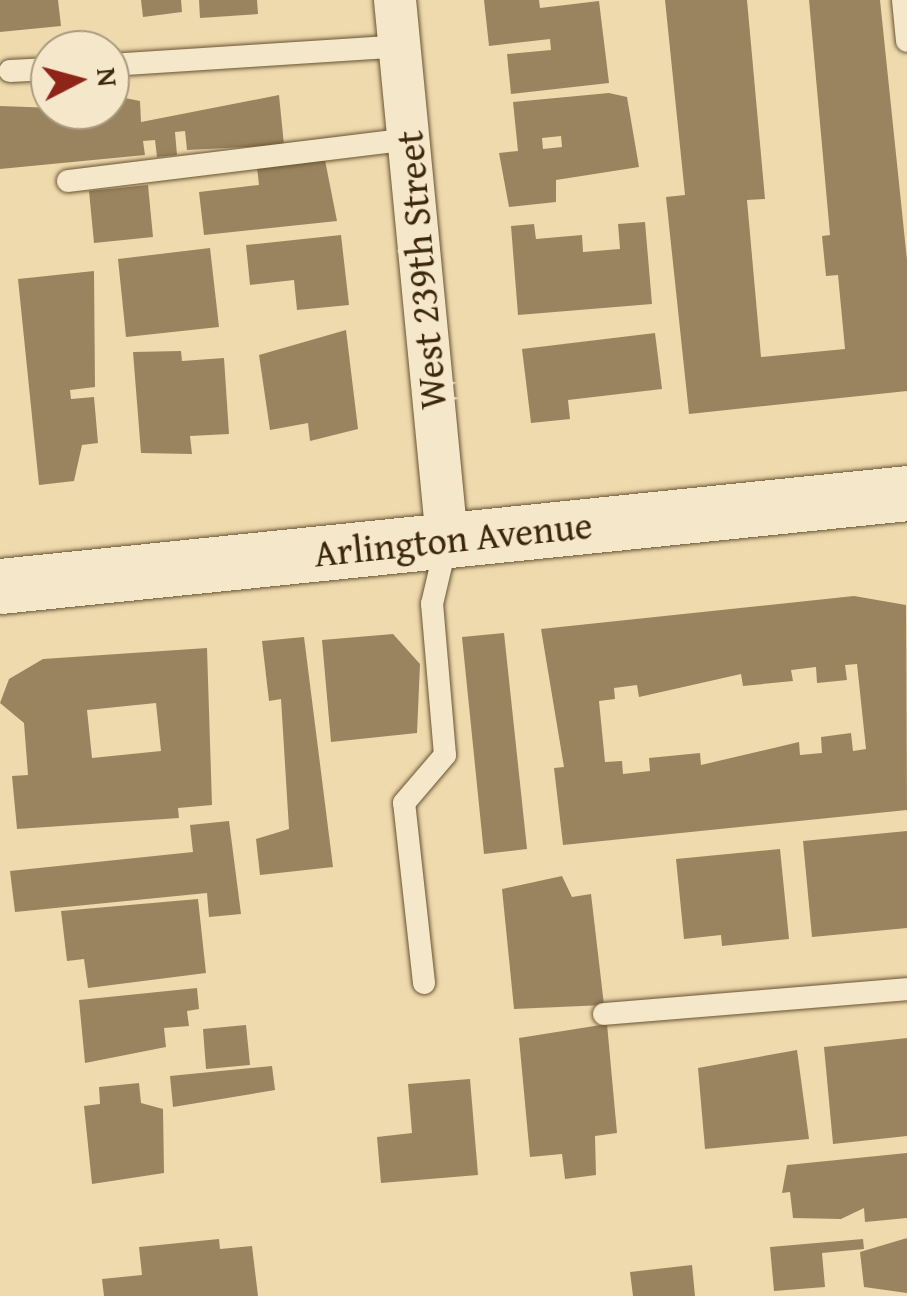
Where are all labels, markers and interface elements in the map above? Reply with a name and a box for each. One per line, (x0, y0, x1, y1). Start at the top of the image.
north arrow (30, 30, 130, 130)
text: N (87, 66, 130, 88)
street label: West 239th Street (386, 129, 456, 411)
street label: Arlington Avenue (312, 502, 594, 576)

